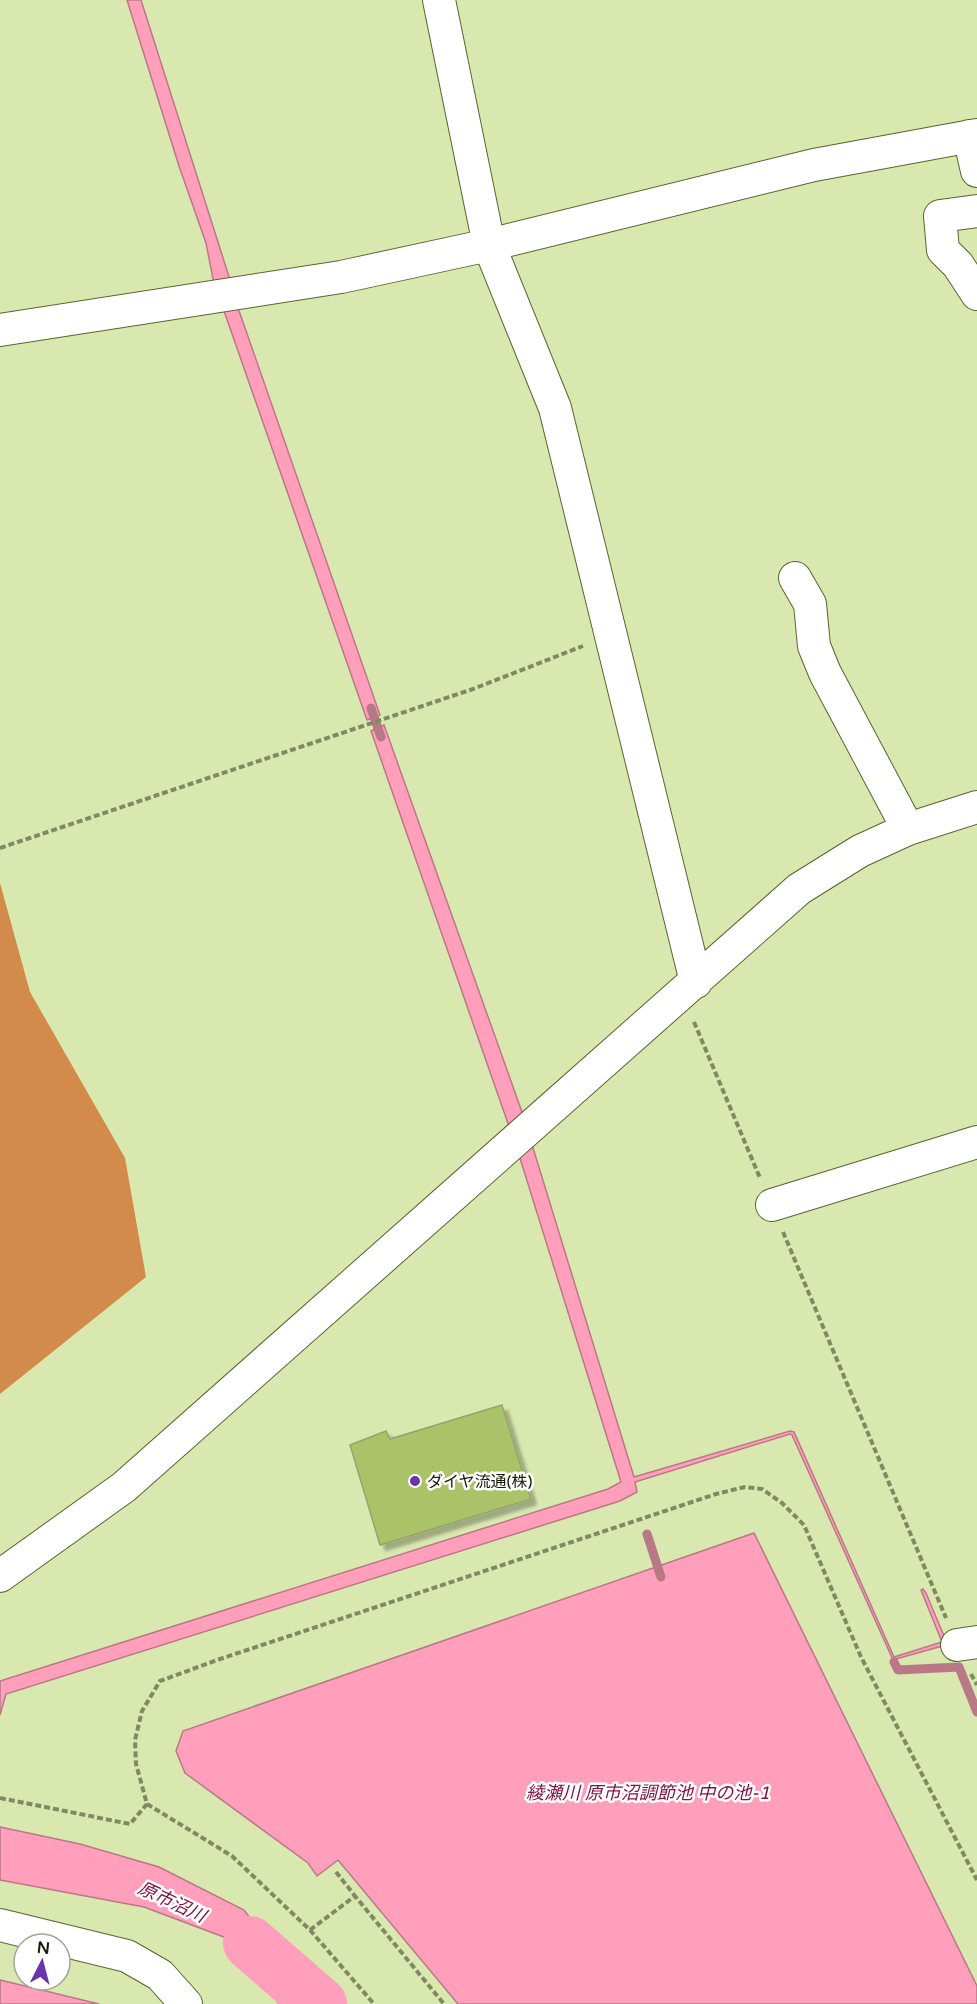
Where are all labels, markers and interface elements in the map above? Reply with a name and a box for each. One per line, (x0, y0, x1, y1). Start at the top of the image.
place label: ダイヤ流通(株) (427, 1472, 533, 1492)
marker: ダイヤ流通(株) (408, 1474, 422, 1488)
water label: 綾瀬川 原市沼調節池 中の池-1 (526, 1782, 770, 1804)
water label: 原市沼川 (135, 1877, 211, 1928)
north arrow (12, 1932, 72, 1992)
text: N (36, 1937, 51, 1959)

